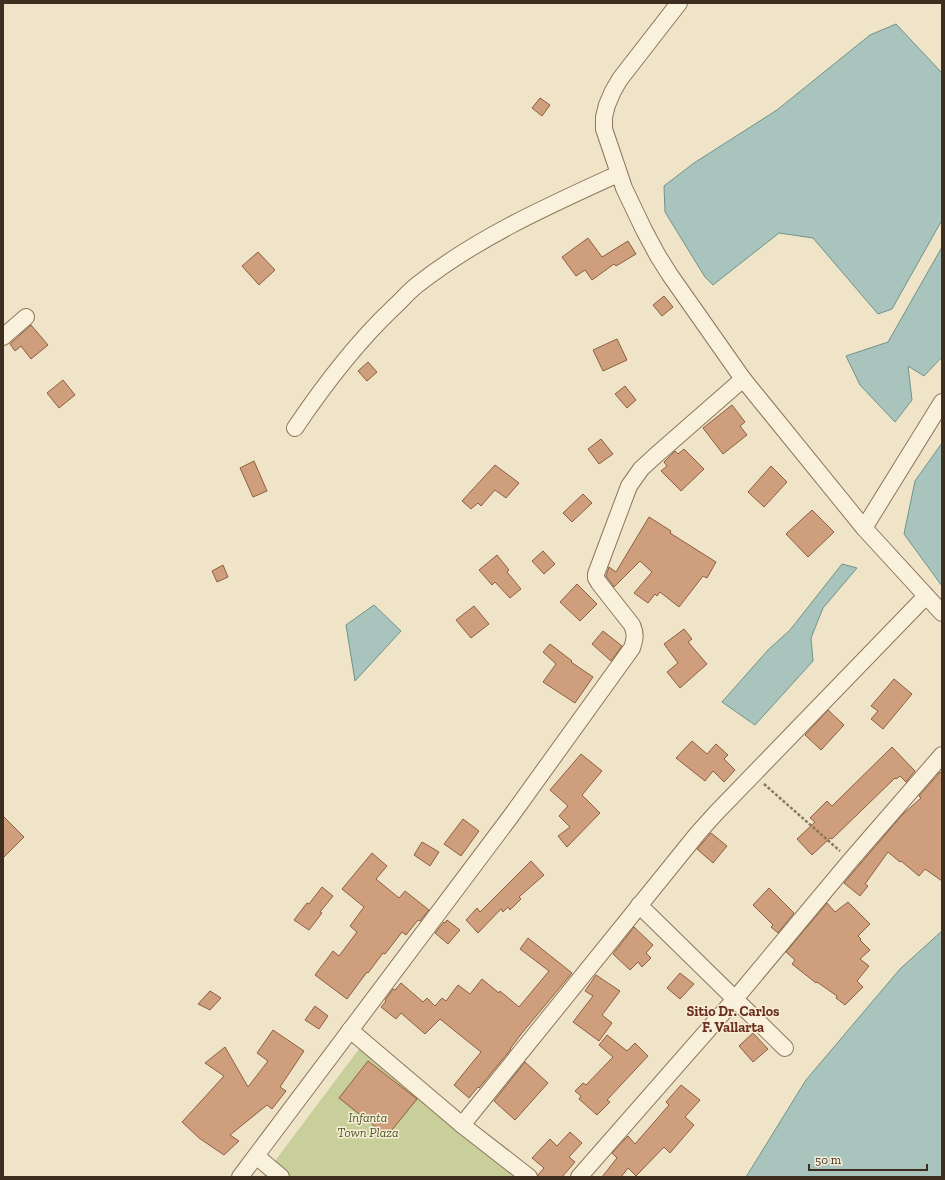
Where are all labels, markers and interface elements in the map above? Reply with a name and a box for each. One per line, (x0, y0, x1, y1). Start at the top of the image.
district label: Sitio Dr. Carlos F. Vallarta (687, 1003, 780, 1036)
park label: Infanta Town Plaza (337, 1110, 399, 1140)
scale bar (809, 1146, 927, 1172)
text: 50 m (815, 1153, 842, 1167)

